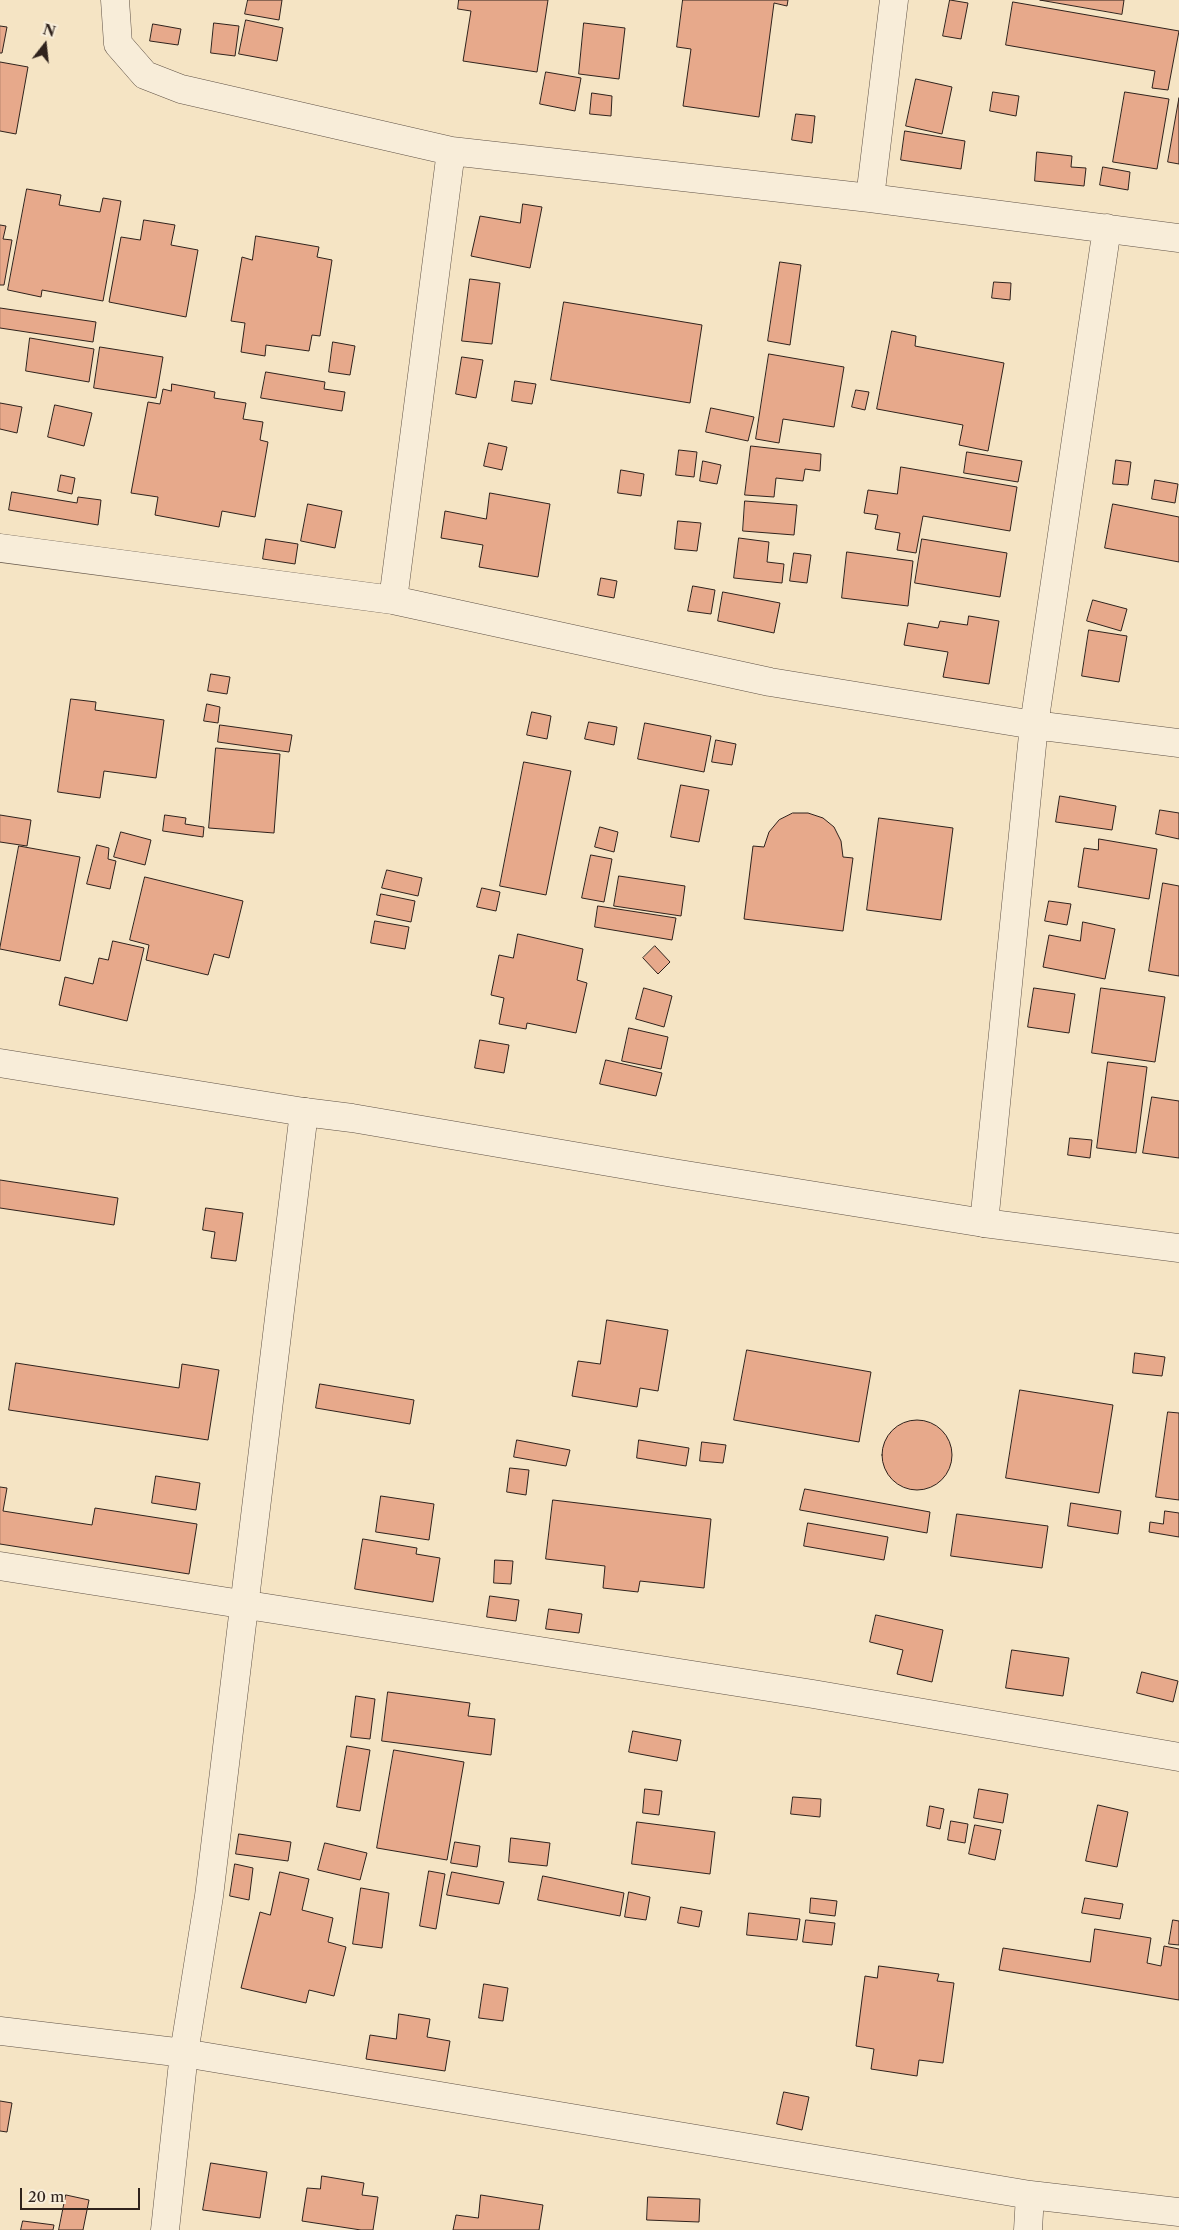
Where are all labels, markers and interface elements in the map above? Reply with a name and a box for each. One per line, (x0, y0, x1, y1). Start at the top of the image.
north arrow (20, 20, 70, 70)
text: N (41, 20, 57, 41)
scale bar (22, 2178, 142, 2210)
text: 20 m (28, 2187, 64, 2206)

